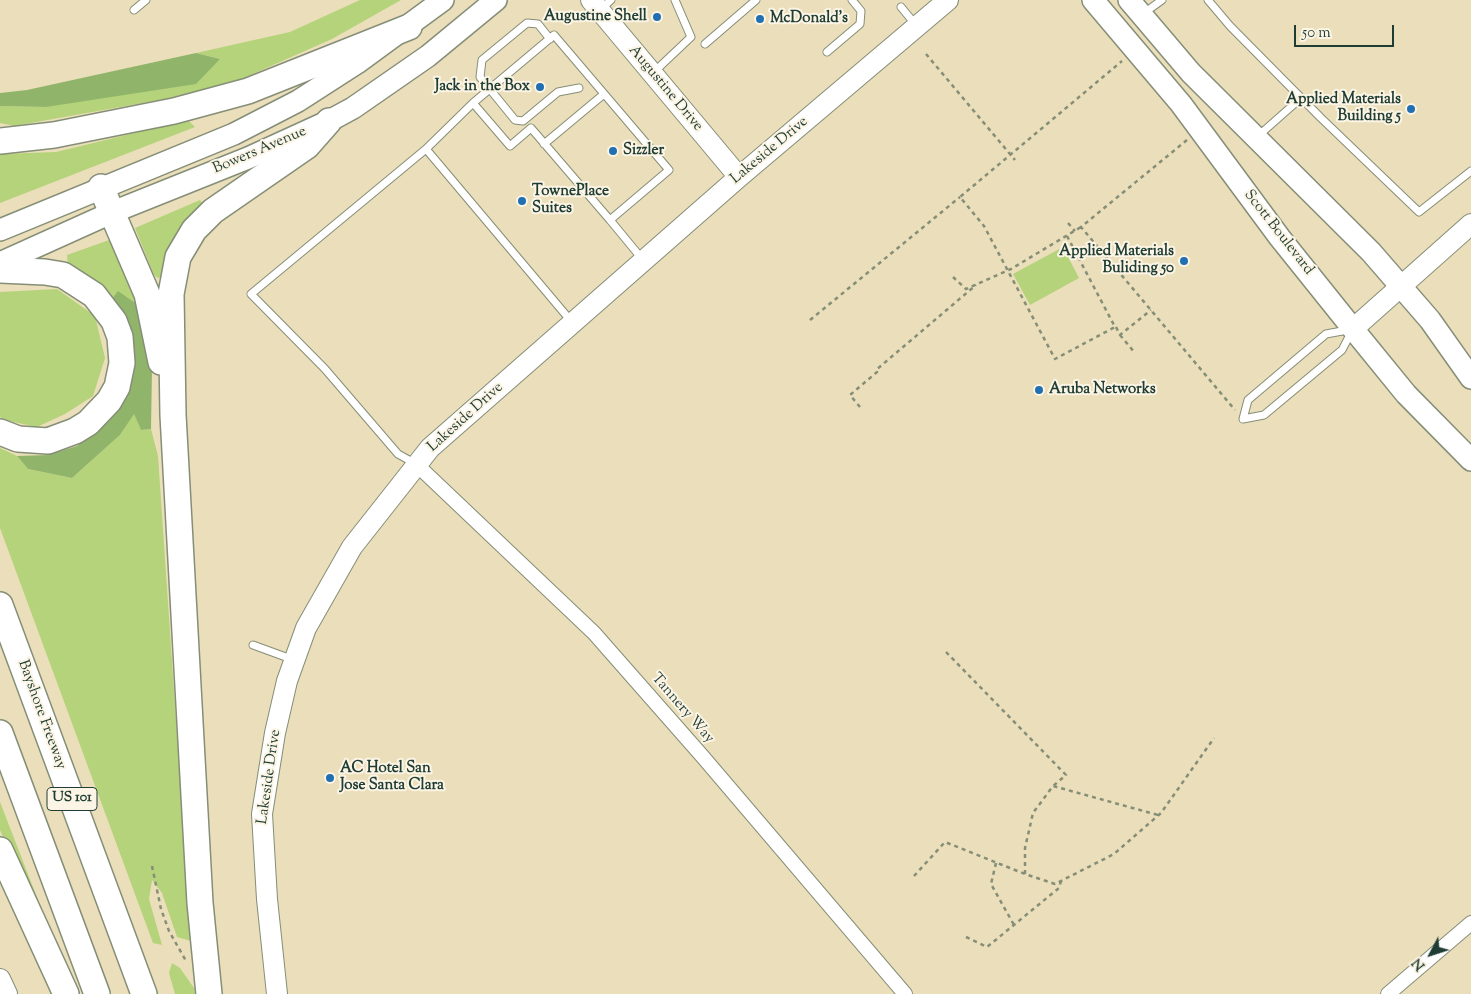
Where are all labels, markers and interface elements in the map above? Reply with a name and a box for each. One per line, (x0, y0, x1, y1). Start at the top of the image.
place label: Augustine Shell (544, 8, 647, 26)
place label: McDonald's (770, 10, 848, 28)
marker: Augustine Shell (651, 11, 663, 23)
marker: McDonald's (754, 13, 766, 25)
scale bar (1296, 15, 1396, 47)
text: 50 m (1302, 23, 1331, 44)
street label: Augustine Drive (624, 42, 706, 136)
place label: Jack in the Box (435, 78, 530, 96)
marker: Jack in the Box (534, 81, 546, 93)
place label: Applied Materials Building 5 (1286, 91, 1401, 126)
marker: Applied Materials Building 5 (1405, 103, 1417, 115)
street label: Lakeside Drive (728, 113, 812, 189)
street label: Bowers Avenue (211, 123, 309, 179)
place label: Sizzler (623, 142, 664, 160)
marker: Sizzler (607, 145, 619, 157)
place label: TownePlace Suites (532, 183, 609, 218)
street label: Scott Boulevard (1239, 187, 1317, 279)
marker: TownePlace Suites (516, 195, 528, 207)
place label: Applied Materials Buliding 50 (1059, 243, 1174, 278)
marker: Applied Materials Buliding 50 (1178, 255, 1190, 267)
street label: Lakeside Drive (424, 379, 508, 457)
place label: Aruba Networks (1049, 381, 1156, 399)
marker: Aruba Networks (1033, 384, 1045, 396)
street label: Bayshore Freeway (13, 658, 69, 772)
street label: Tannery Way (647, 670, 717, 748)
street label: Lakeside Drive (254, 728, 286, 826)
place label: AC Hotel San Jose Santa Clara (340, 760, 444, 795)
marker: AC Hotel San Jose Santa Clara (324, 772, 336, 784)
road number: US 101 (47, 788, 97, 811)
north arrow (1406, 929, 1456, 979)
text: N (1408, 953, 1431, 974)

